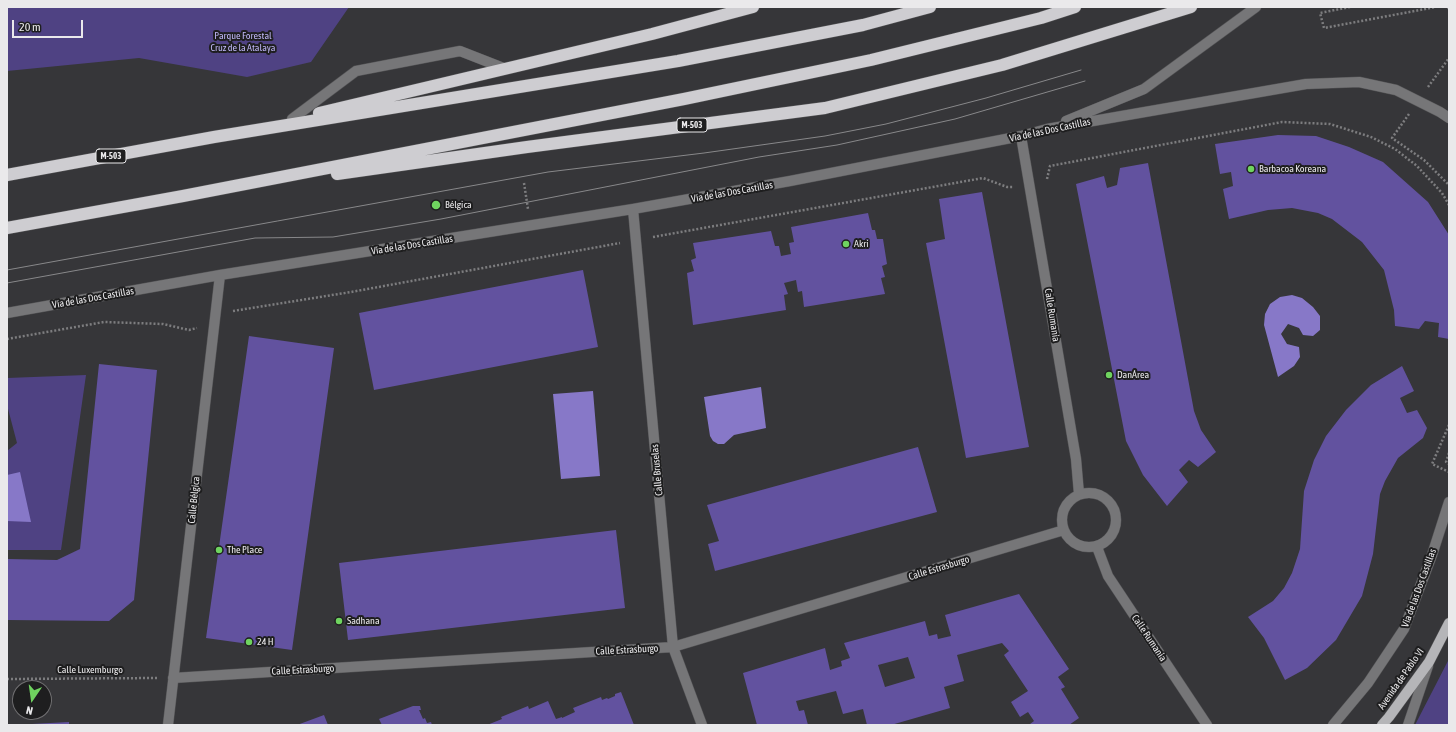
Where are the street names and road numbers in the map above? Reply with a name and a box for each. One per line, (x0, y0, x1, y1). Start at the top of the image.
street label: Vía de las Dos Castillas (1008, 116, 1092, 144)
road number: M-503 (677, 118, 707, 132)
road number: M-503 (96, 149, 126, 163)
street label: Vía de las Dos Castillas (690, 179, 774, 205)
street label: Vía de las Dos Castillas (370, 233, 454, 257)
street label: Vía de las Dos Castillas (51, 285, 135, 311)
street label: Calle Rumanía (1042, 288, 1062, 342)
street label: Calle Bruselas (649, 444, 665, 496)
street label: Calle Bélgica (186, 476, 202, 524)
street label: Vía de las Dos Castillas (1399, 547, 1439, 629)
street label: Calle Estrasburgo (907, 553, 971, 583)
street label: Calle Rumanía (1129, 612, 1169, 664)
street label: Calle Estrasburgo (595, 642, 659, 658)
street label: Avenida de Pablo VI (1375, 646, 1427, 712)
street label: Calle Estrasburgo (271, 662, 335, 678)
street label: Calle Luxemburgo (57, 664, 123, 676)

